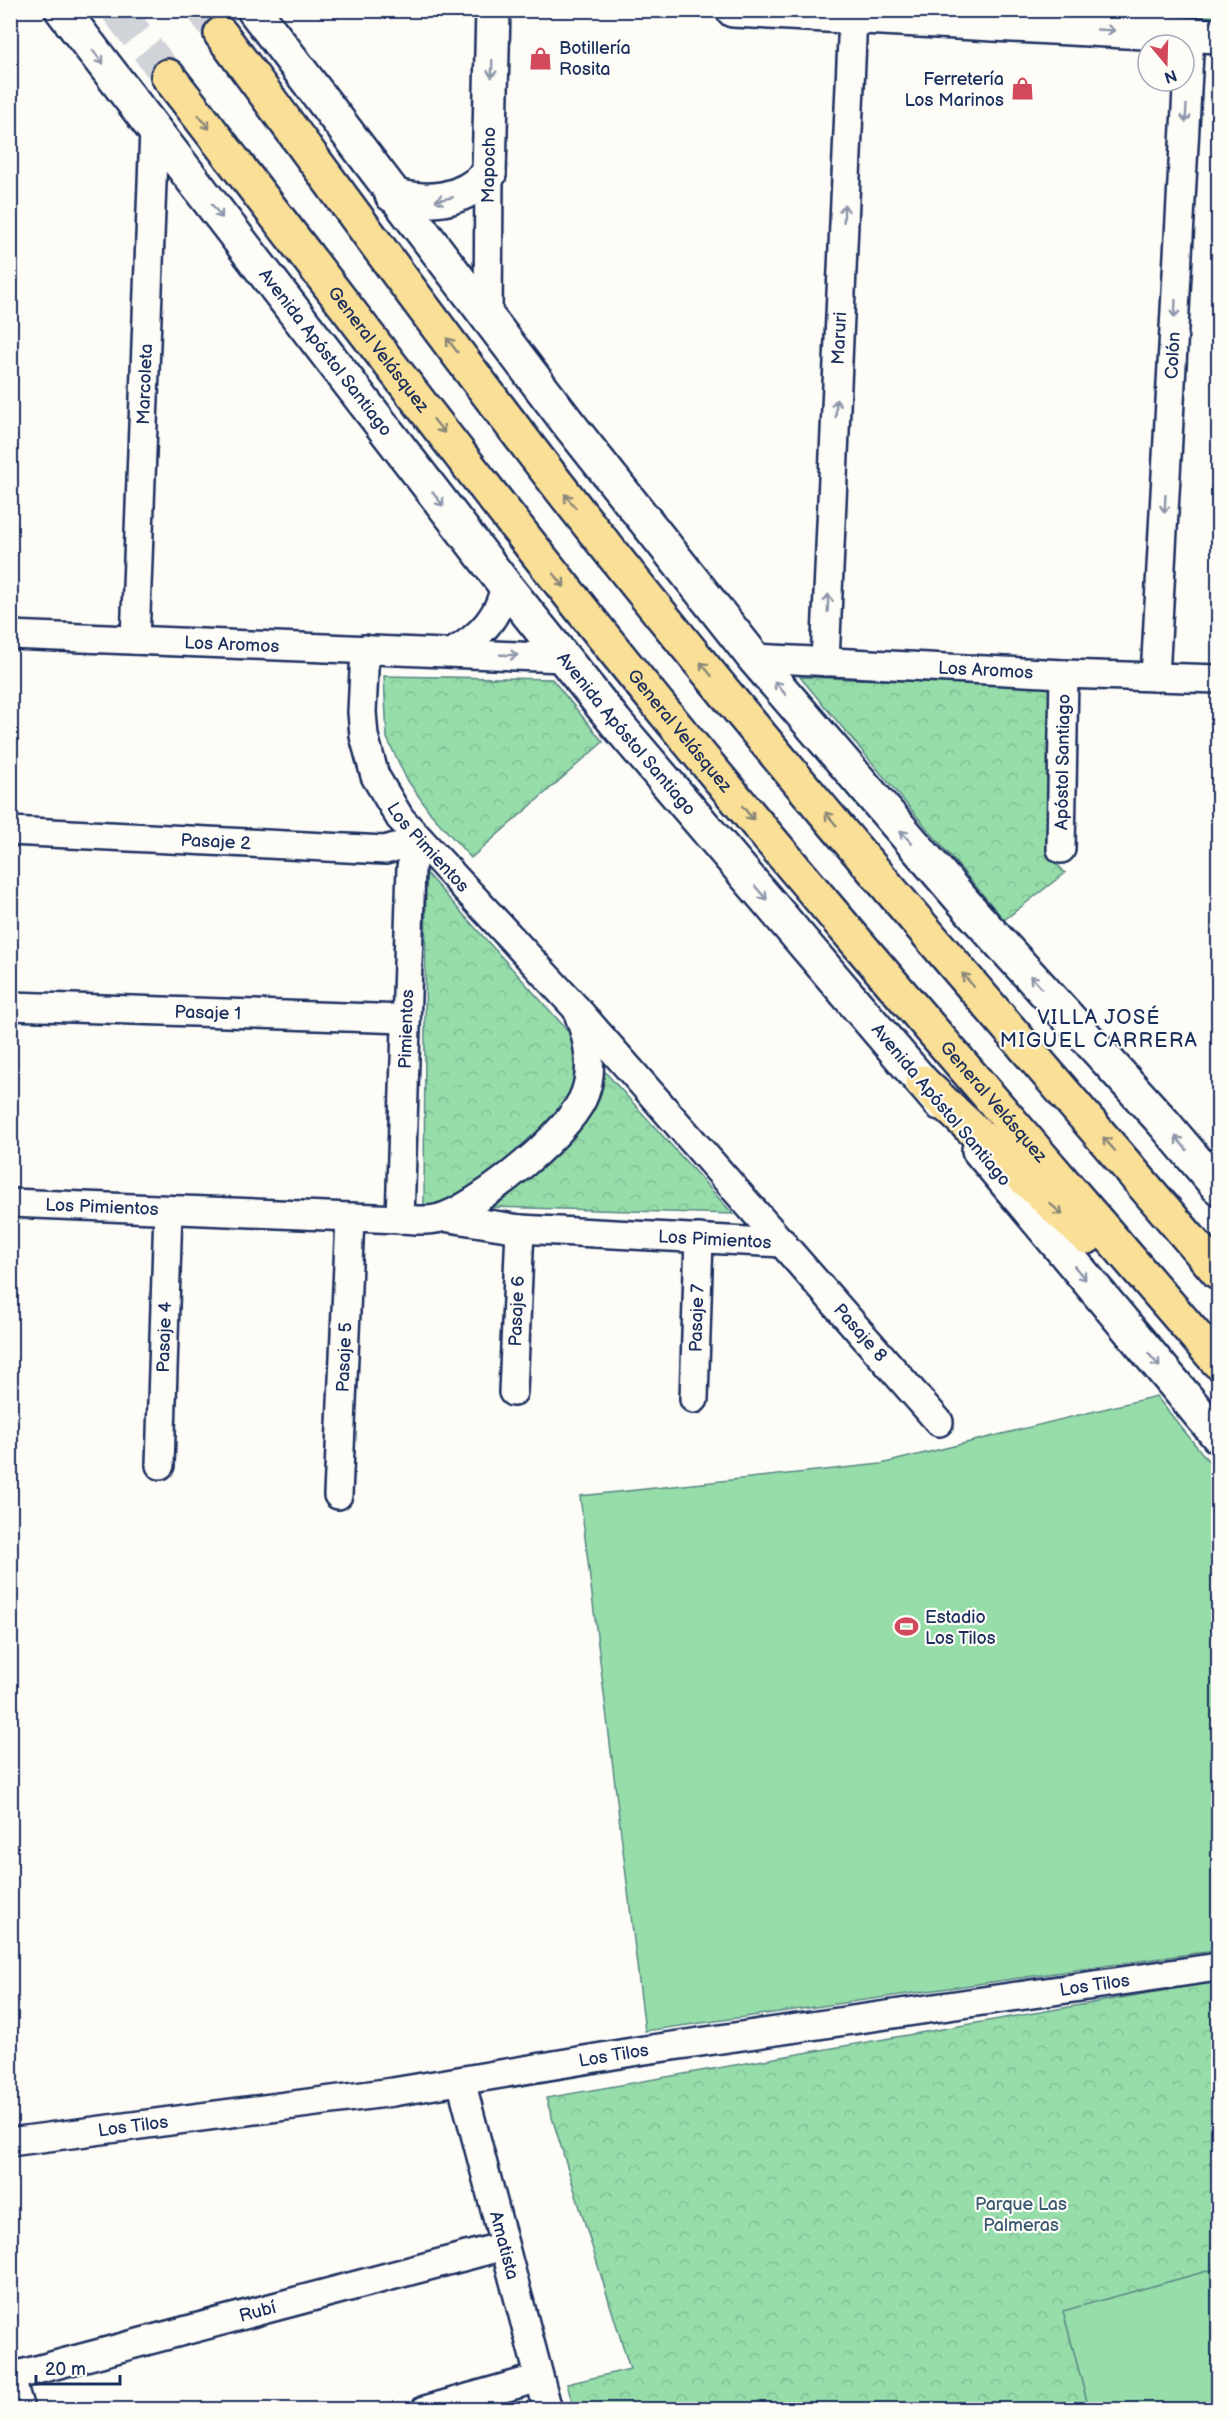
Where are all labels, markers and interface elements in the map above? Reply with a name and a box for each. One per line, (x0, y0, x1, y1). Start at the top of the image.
one-way arrow (1095, 25, 1115, 36)
north arrow (1136, 33, 1196, 93)
place label: Botillería Rosita (559, 38, 631, 80)
shop icon: Botillería Rosita (528, 45, 554, 71)
one-way arrow (91, 48, 104, 64)
one-way arrow (486, 58, 497, 78)
text: N (1162, 65, 1179, 87)
place label: Ferretería Los Marinos (904, 69, 1004, 111)
shop icon: Ferretería Los Marinos (1009, 76, 1035, 102)
one-way arrow (1180, 104, 1191, 124)
one-way arrow (198, 114, 211, 130)
street label: Mapocho (478, 127, 500, 203)
one-way arrow (435, 194, 454, 205)
one-way arrow (211, 202, 223, 218)
one-way arrow (839, 204, 850, 224)
street label: Avenida Apóstol Santiago (255, 264, 397, 440)
street label: General Velásquez (324, 282, 434, 417)
one-way arrow (1170, 298, 1181, 318)
street label: Maruri (827, 311, 851, 365)
street label: Colón (1161, 331, 1184, 380)
one-way arrow (446, 338, 459, 354)
street label: Marcoleta (133, 343, 157, 425)
one-way arrow (830, 399, 842, 419)
one-way arrow (432, 418, 445, 434)
one-way arrow (432, 490, 445, 506)
one-way arrow (564, 493, 577, 509)
one-way arrow (1159, 493, 1170, 513)
one-way arrow (552, 572, 565, 588)
one-way arrow (822, 594, 833, 614)
street label: Los Aromos (184, 632, 280, 657)
street label: Avenida Apóstol Santiago (553, 648, 700, 820)
one-way arrow (498, 649, 518, 660)
street label: Los Aromos (938, 657, 1034, 683)
one-way arrow (699, 662, 713, 677)
street label: General Velásquez (623, 665, 737, 797)
one-way arrow (773, 681, 787, 696)
street label: Apóstol Santiago (1051, 694, 1074, 830)
street label: Los Pimientos (383, 799, 474, 897)
one-way arrow (741, 805, 755, 820)
one-way arrow (824, 812, 838, 827)
street label: Pasaje 2 (180, 829, 252, 854)
one-way arrow (899, 830, 913, 845)
one-way arrow (754, 886, 768, 901)
one-way arrow (961, 973, 975, 988)
one-way arrow (1029, 975, 1043, 990)
street label: Pimientos (394, 989, 418, 1069)
street label: Pasaje 1 (174, 1001, 242, 1024)
district label: VILLA JOSÉ MIGUEL CARRERA (1000, 1005, 1198, 1053)
street label: Avenida Apóstol Santiago (867, 1020, 1015, 1190)
street label: General Velásquez (936, 1037, 1052, 1167)
one-way arrow (1174, 1136, 1188, 1151)
one-way arrow (1102, 1137, 1116, 1152)
street label: Los Pimientos (45, 1194, 159, 1220)
one-way arrow (1049, 1202, 1064, 1216)
street label: Los Pimientos (658, 1226, 772, 1253)
one-way arrow (1073, 1265, 1087, 1280)
street label: Pasaje 6 (504, 1275, 528, 1347)
street label: Pasaje 7 (685, 1283, 708, 1352)
street label: Pasaje 8 (829, 1299, 892, 1366)
street label: Pasaje 4 (152, 1301, 176, 1373)
street label: Pasaje 5 (332, 1322, 356, 1393)
one-way arrow (1147, 1352, 1161, 1367)
place label: Estadio Los Tilos (925, 1607, 996, 1649)
sports icon: Estadio Los Tilos (894, 1614, 920, 1640)
street label: Los Tilos (1058, 1969, 1131, 2000)
street label: Los Tilos (577, 2039, 650, 2071)
street label: Los Tilos (97, 2111, 169, 2141)
park label: Parque Las Palmeras (975, 2194, 1067, 2236)
street label: Amatista (485, 2209, 524, 2282)
street label: Rubí (237, 2296, 279, 2326)
scale bar (36, 2348, 120, 2386)
text: 20 m (45, 2359, 86, 2380)

